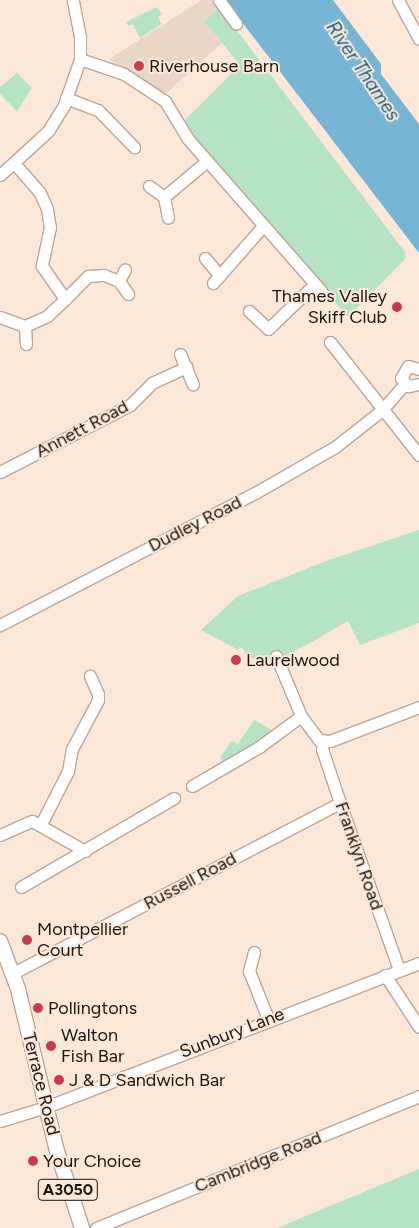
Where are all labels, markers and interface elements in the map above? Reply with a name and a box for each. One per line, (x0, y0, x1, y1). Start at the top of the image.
water label: River Thames (321, 17, 405, 125)
place label: Riverhouse Barn (149, 55, 279, 77)
marker: Riverhouse Barn (133, 60, 145, 72)
place label: Thames Valley Skiff Club (272, 286, 387, 328)
marker: Thames Valley Skiff Club (391, 301, 403, 313)
street label: Annett Road (32, 396, 132, 462)
street label: Dudley Road (145, 491, 245, 557)
place label: Laurelwood (246, 649, 340, 671)
marker: Laurelwood (230, 654, 242, 666)
street label: Franklyn Road (330, 799, 388, 913)
street label: Russell Road (140, 848, 240, 914)
place label: Montpellier Court (37, 919, 128, 962)
marker: Montpellier Court (21, 934, 33, 946)
place label: Pollingtons (48, 997, 137, 1019)
marker: Pollingtons (32, 1002, 44, 1014)
street label: Sunbury Lane (177, 1003, 287, 1063)
place label: Walton Fish Bar (61, 1025, 124, 1068)
street label: Terrace Road (18, 1030, 64, 1138)
marker: Walton Fish Bar (45, 1040, 57, 1052)
place label: J & D Sandwich Bar (69, 1069, 225, 1091)
marker: J & D Sandwich Bar (53, 1074, 65, 1086)
street label: Cambridge Road (191, 1127, 325, 1197)
place label: Your Choice (43, 1150, 141, 1172)
marker: Your Choice (27, 1155, 39, 1167)
road number: A3050 (37, 1176, 99, 1204)

